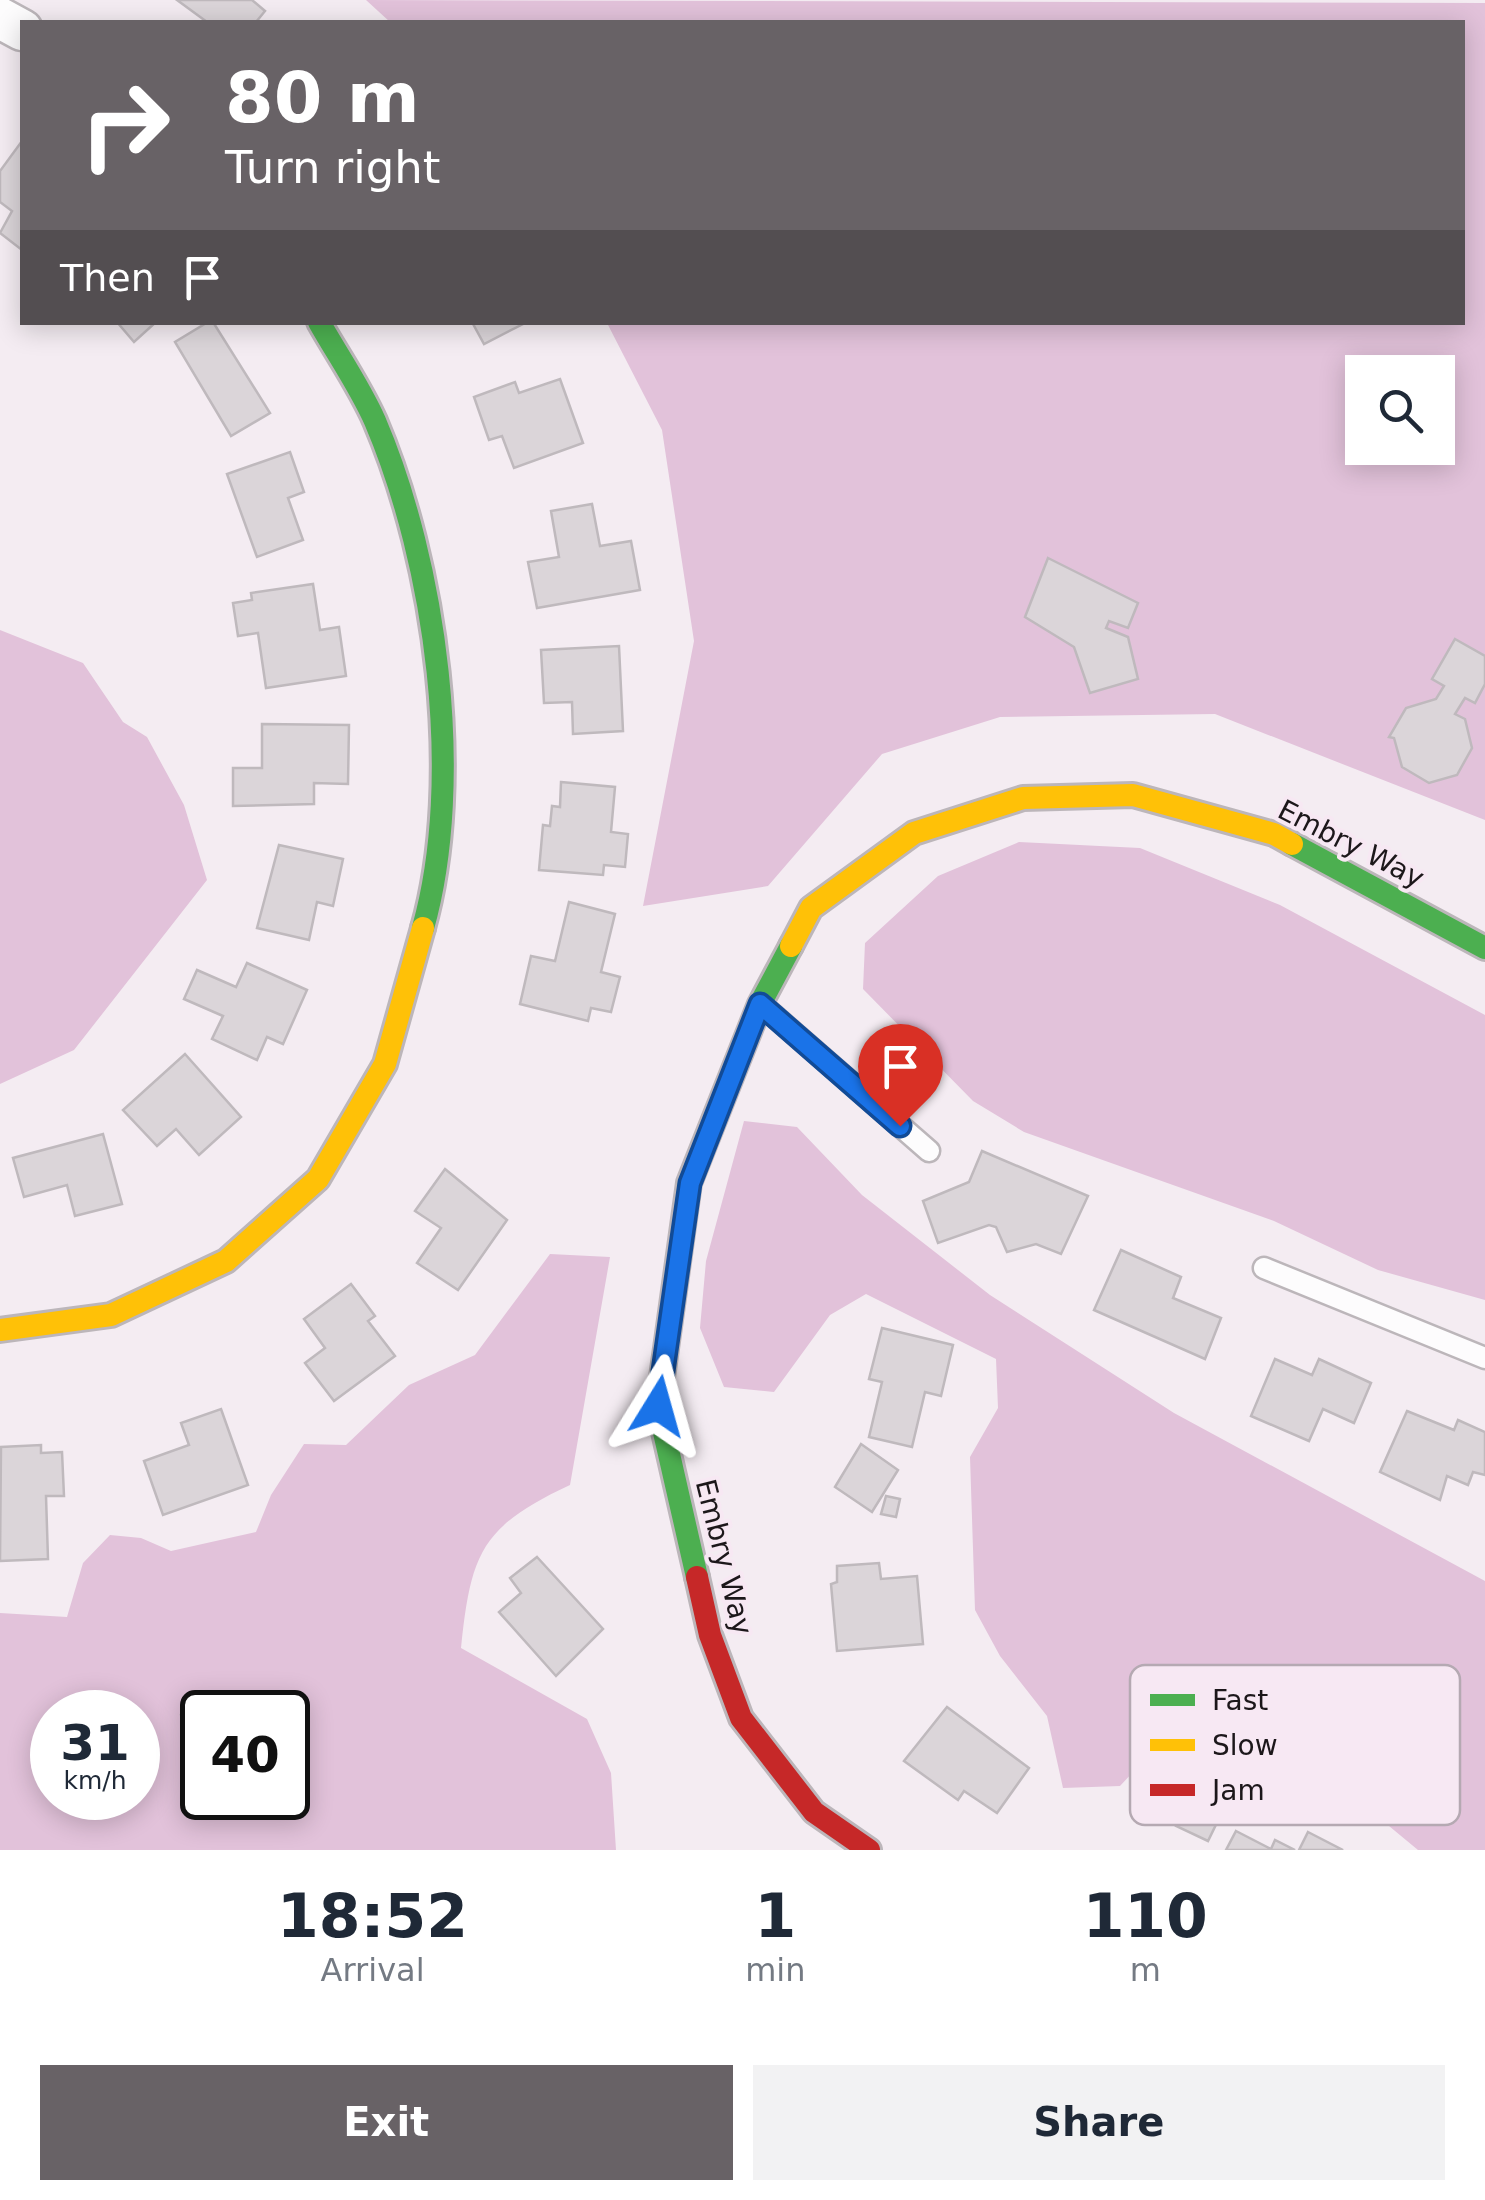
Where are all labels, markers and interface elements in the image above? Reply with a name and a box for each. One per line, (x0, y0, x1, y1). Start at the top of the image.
text: 80 m (225, 57, 420, 139)
icon: right (60, 60, 190, 190)
text: Turn right (225, 141, 440, 194)
icon: arrive (175, 250, 230, 305)
text: Then (60, 256, 155, 300)
map controls (1345, 355, 1455, 465)
button: search (1345, 355, 1455, 465)
street label: Embry Way (1273, 793, 1429, 895)
pin (858, 1024, 943, 1127)
icon: arrive (873, 1039, 928, 1094)
position arrow (606, 1354, 710, 1458)
street label: Embry Way (689, 1476, 759, 1638)
legend (1130, 1665, 1460, 1825)
text: Fast (1212, 1684, 1268, 1717)
speed limit sign: 40 (180, 1690, 310, 1820)
text: 31 (60, 1714, 130, 1772)
text: Slow (1212, 1729, 1278, 1762)
text: km/h (63, 1766, 127, 1795)
text: Jam (1210, 1774, 1265, 1807)
text: 18:52 (277, 1881, 468, 1951)
text: 1 (754, 1881, 796, 1951)
text: 110 (1083, 1881, 1208, 1951)
text: Arrival (321, 1951, 425, 1989)
text: min (745, 1951, 806, 1989)
text: m (1130, 1951, 1161, 1989)
button: Exit (40, 2065, 733, 2180)
button: Share (753, 2065, 1445, 2180)

